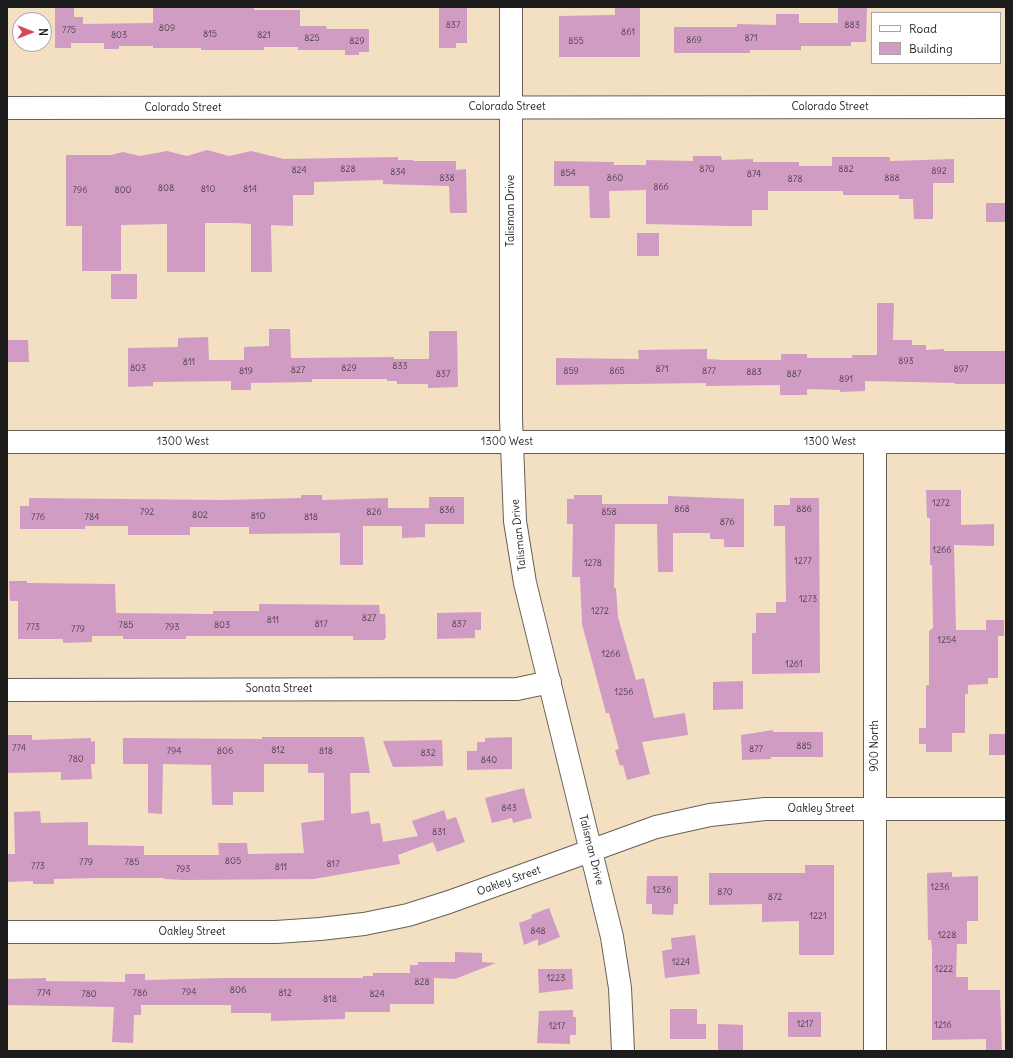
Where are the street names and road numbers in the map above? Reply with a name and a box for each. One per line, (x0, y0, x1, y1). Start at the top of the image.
street label: Colorado Street (468, 100, 546, 114)
street label: Colorado Street (791, 100, 869, 114)
street label: Colorado Street (144, 101, 222, 115)
street label: Talisman Drive (504, 175, 518, 247)
street label: 1300 West (157, 435, 209, 449)
street label: 1300 West (481, 435, 533, 449)
street label: 1300 West (804, 435, 856, 449)
street label: Talisman Drive (509, 498, 529, 572)
street label: Sonata Street (246, 682, 312, 696)
street label: 900 North (868, 720, 882, 772)
street label: Oakley Street (787, 802, 855, 816)
street label: Talisman Drive (576, 813, 606, 887)
street label: Oakley Street (475, 863, 543, 899)
street label: Oakley Street (158, 925, 226, 939)

